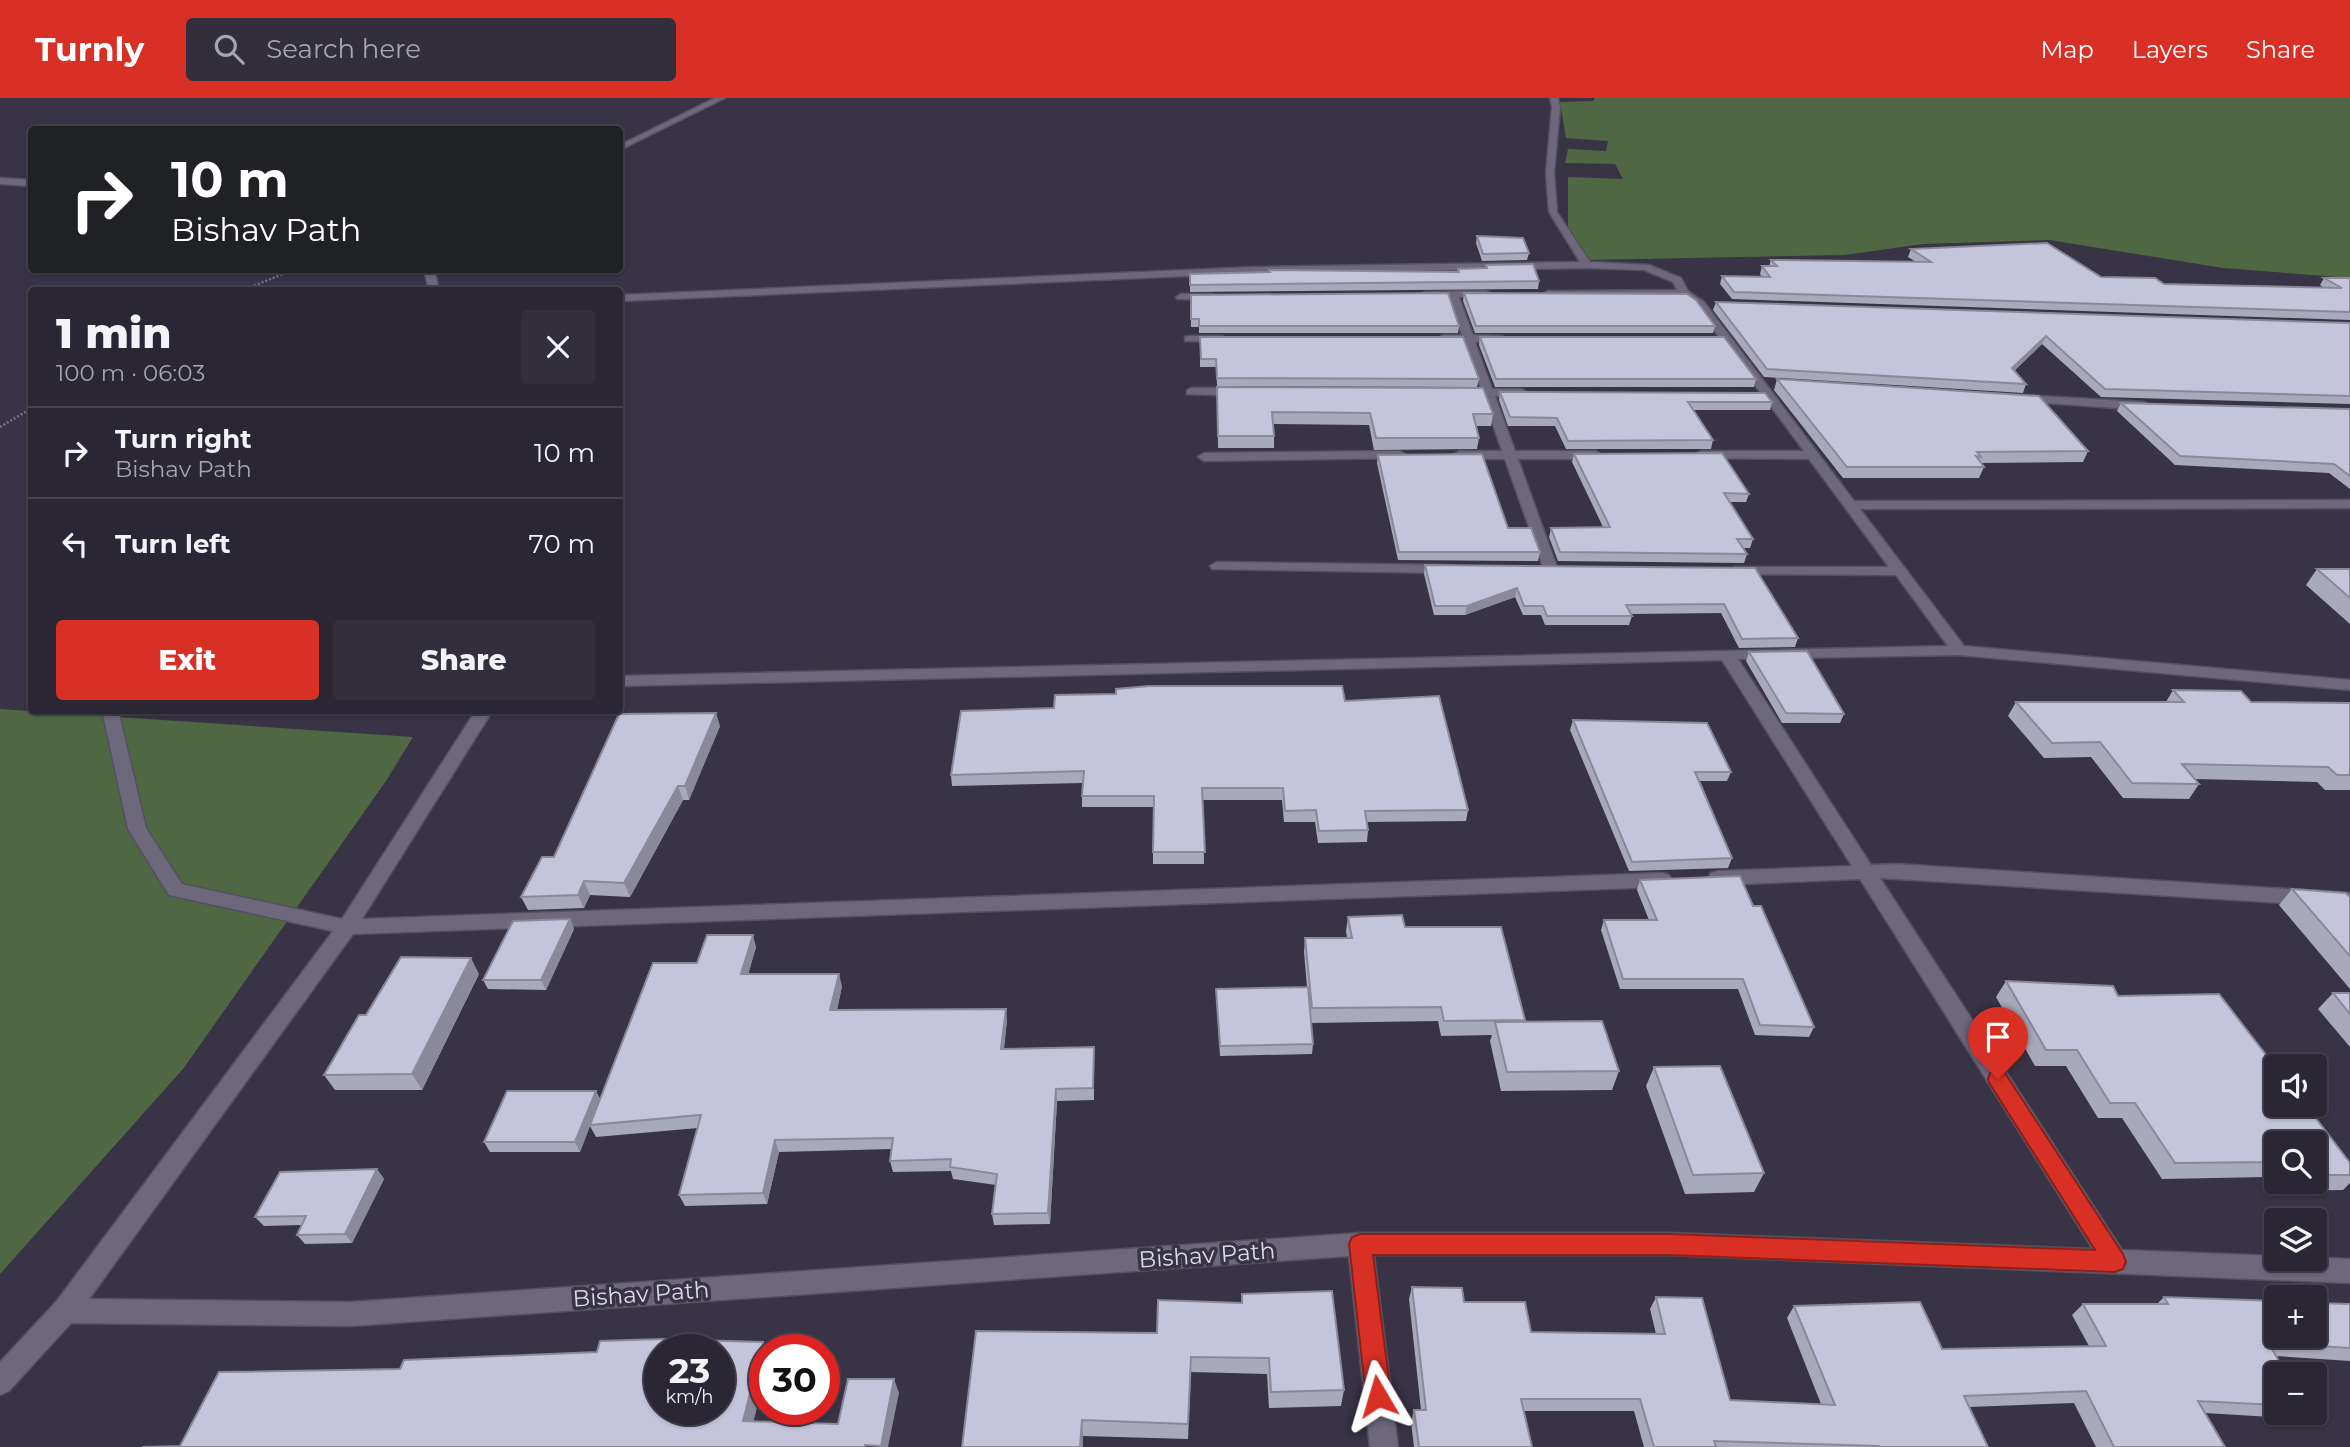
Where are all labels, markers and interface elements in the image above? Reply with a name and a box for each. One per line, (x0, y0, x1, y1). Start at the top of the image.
search box (186, 18, 676, 81)
text: Turnly (35, 29, 144, 69)
icon: search (210, 30, 248, 68)
text: Search here (266, 33, 421, 65)
text: Map (2040, 35, 2094, 64)
text: Layers (2132, 35, 2208, 64)
text: Share (2246, 35, 2315, 64)
text: 10 m (171, 150, 289, 209)
icon: right (56, 154, 147, 245)
text: Bishav Path (171, 210, 361, 249)
text: 1 min (56, 307, 172, 359)
button: close (521, 310, 595, 384)
text: 100 m · 06:03 (56, 359, 205, 387)
text: Turn right (115, 423, 251, 455)
icon: right (56, 434, 94, 472)
text: 10 m (534, 437, 595, 469)
text: Bishav Path (115, 455, 252, 483)
icon: left (56, 525, 94, 563)
text: Turn left (115, 528, 231, 560)
text: 70 m (529, 528, 595, 560)
button: Exit (56, 620, 319, 700)
button: Share (333, 620, 595, 700)
pin (1968, 1007, 2028, 1079)
icon: arrive (1979, 1018, 2017, 1056)
map controls (2264, 1054, 2327, 1425)
button: sound (2264, 1054, 2327, 1117)
button: search (2264, 1131, 2327, 1194)
button: layers (2264, 1208, 2327, 1271)
street label: Bishav Path (1138, 1236, 1276, 1274)
street label: Bishav Path (572, 1275, 710, 1313)
button: + (2264, 1285, 2327, 1348)
speed limit sign: 30 (749, 1334, 840, 1425)
text: 23 (669, 1349, 710, 1392)
position arrow (1341, 1359, 1415, 1433)
button: − (2264, 1362, 2327, 1425)
text: km/h (665, 1386, 714, 1408)

